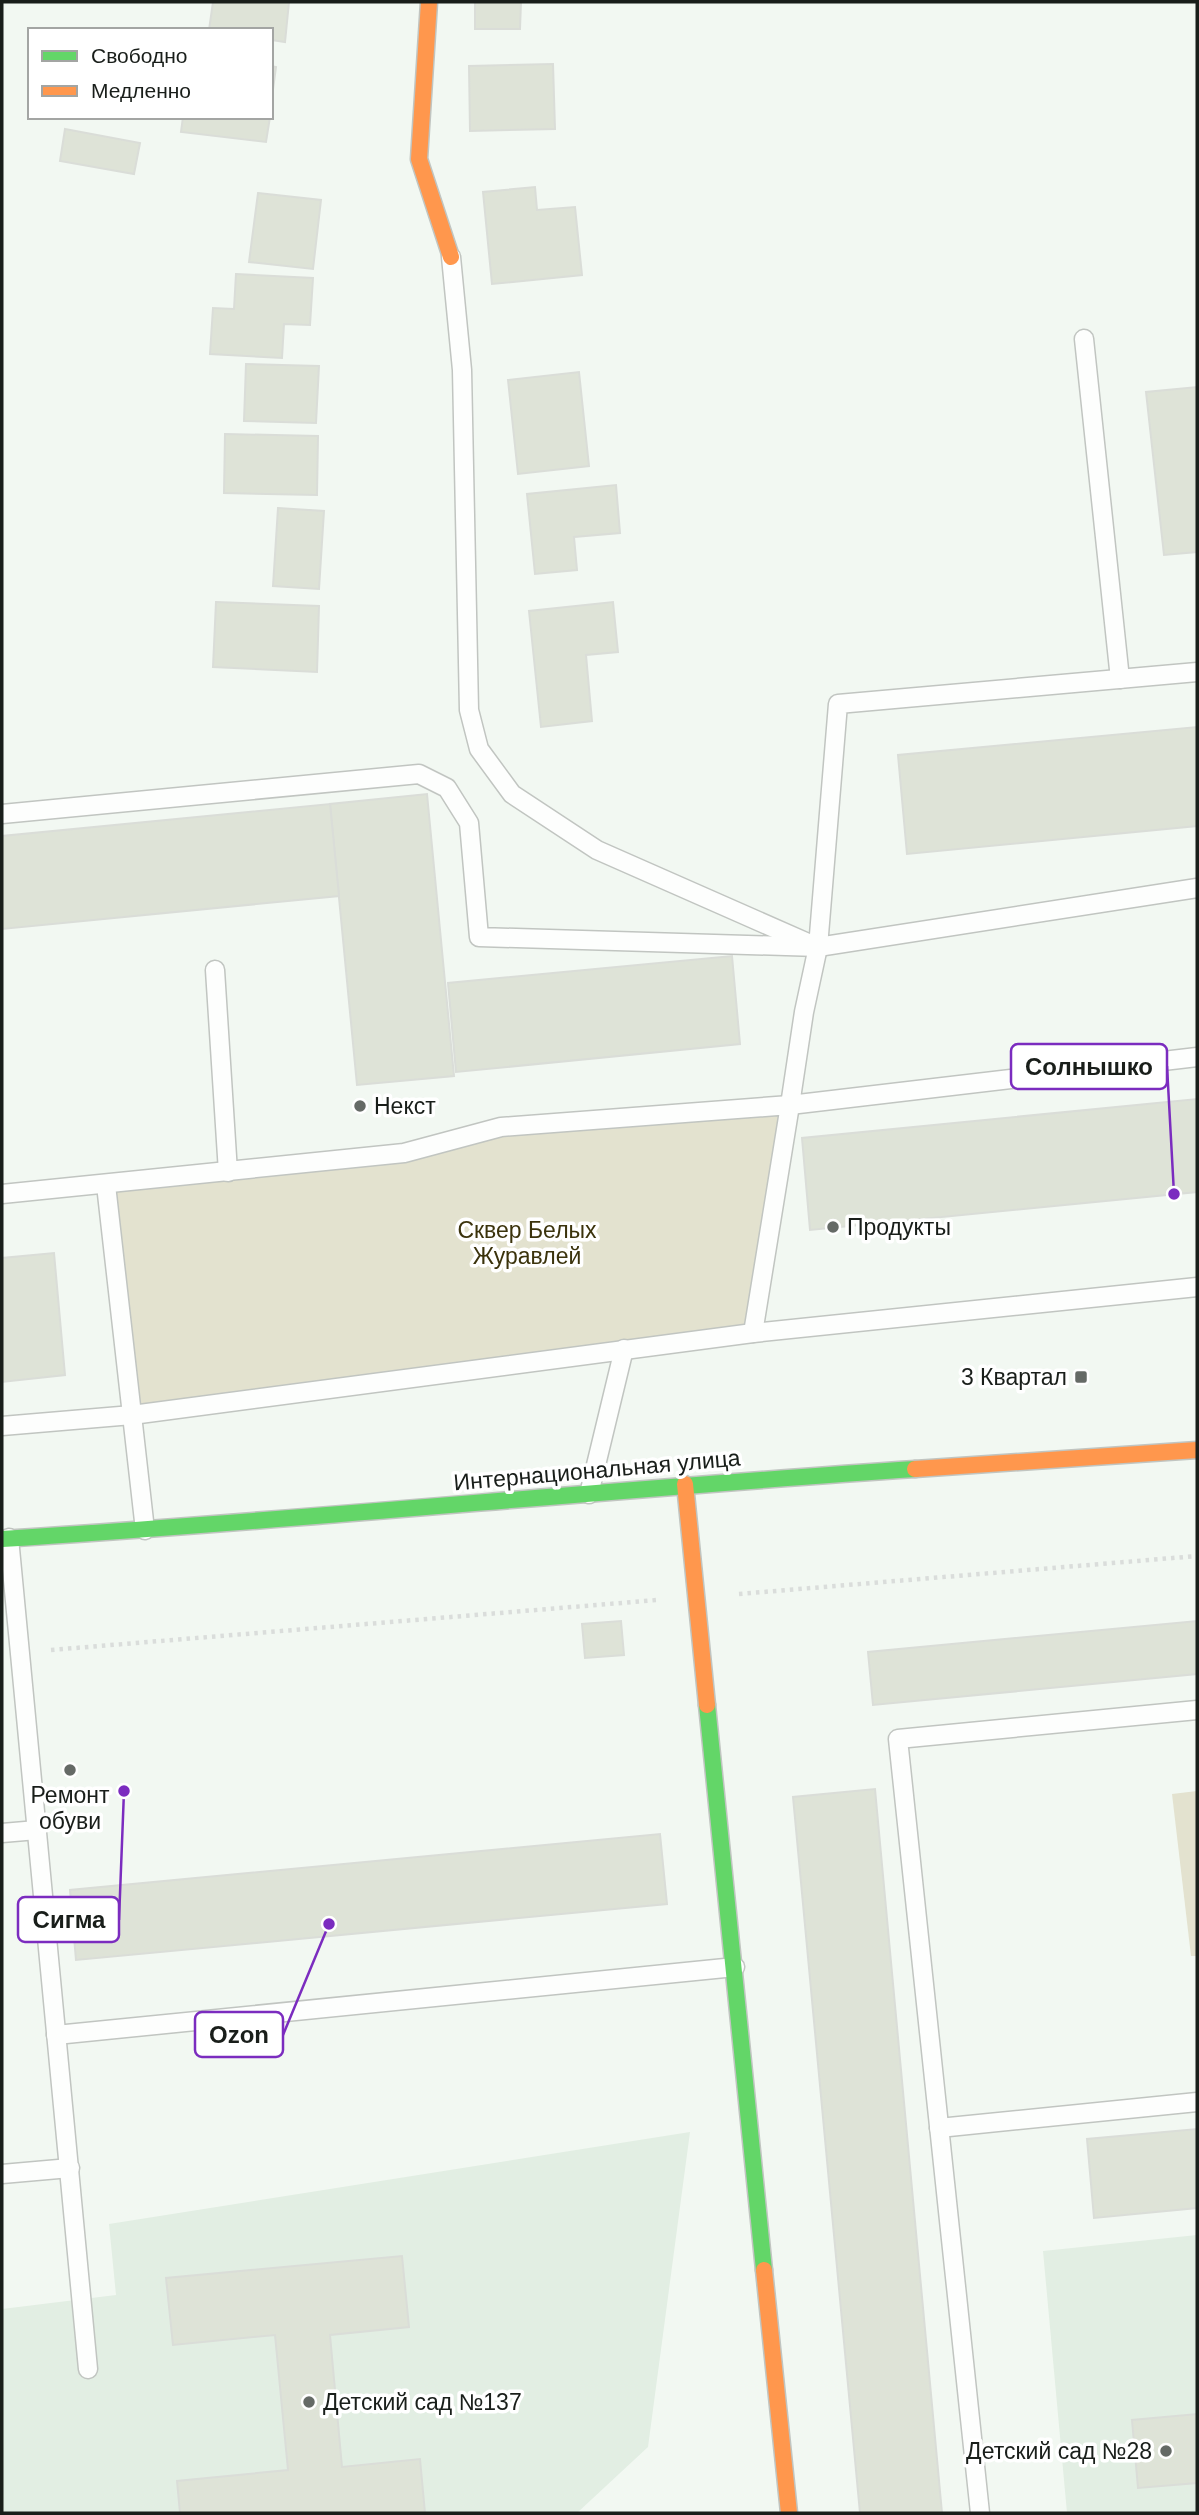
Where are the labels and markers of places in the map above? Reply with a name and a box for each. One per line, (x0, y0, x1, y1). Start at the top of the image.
callout: Солнышко (1011, 1044, 1167, 1089)
place label: Некст (374, 1093, 436, 1119)
marker: Некст (352, 1098, 368, 1114)
place label: Продукты (847, 1214, 951, 1240)
marker: Продукты (825, 1219, 841, 1235)
place label: 3 Квартал (961, 1364, 1067, 1390)
marker: 3 Квартал (1073, 1369, 1089, 1385)
marker: Ремонт обуви (62, 1762, 78, 1778)
place label: Ремонт обуви (31, 1782, 110, 1834)
callout: Сигма (18, 1897, 119, 1942)
callout: Ozon (195, 2012, 283, 2057)
place label: Детский сад №137 (323, 2389, 522, 2415)
marker: Детский сад №137 (301, 2394, 317, 2410)
place label: Детский сад №28 (966, 2438, 1152, 2464)
marker: Детский сад №28 (1158, 2443, 1174, 2459)

